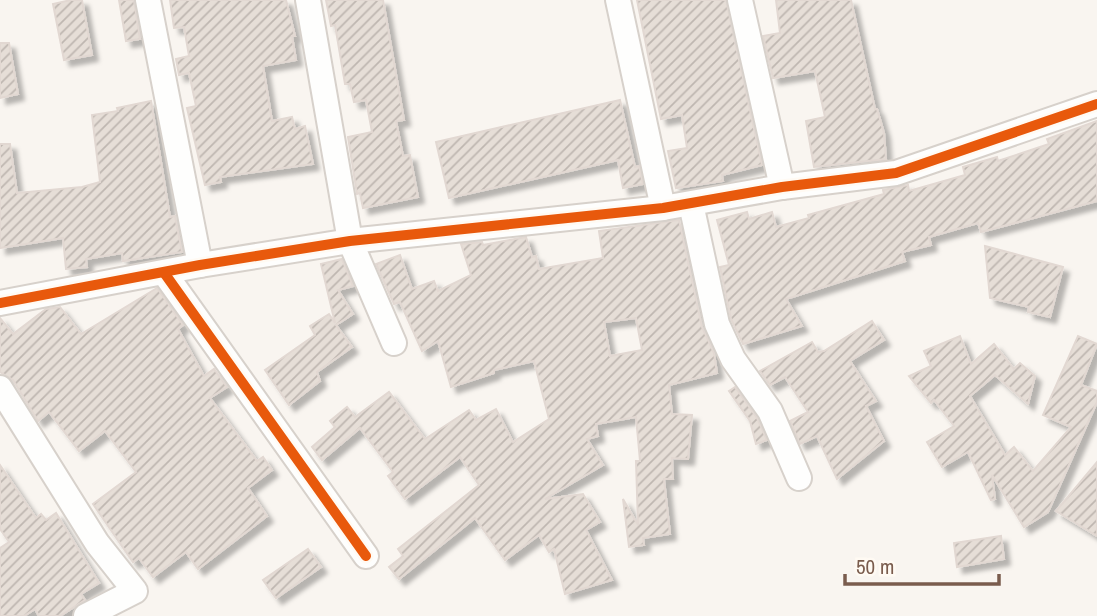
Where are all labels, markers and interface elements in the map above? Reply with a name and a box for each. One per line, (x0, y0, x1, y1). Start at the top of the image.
scale bar (845, 542, 999, 586)
text: 50 m (856, 552, 894, 581)

